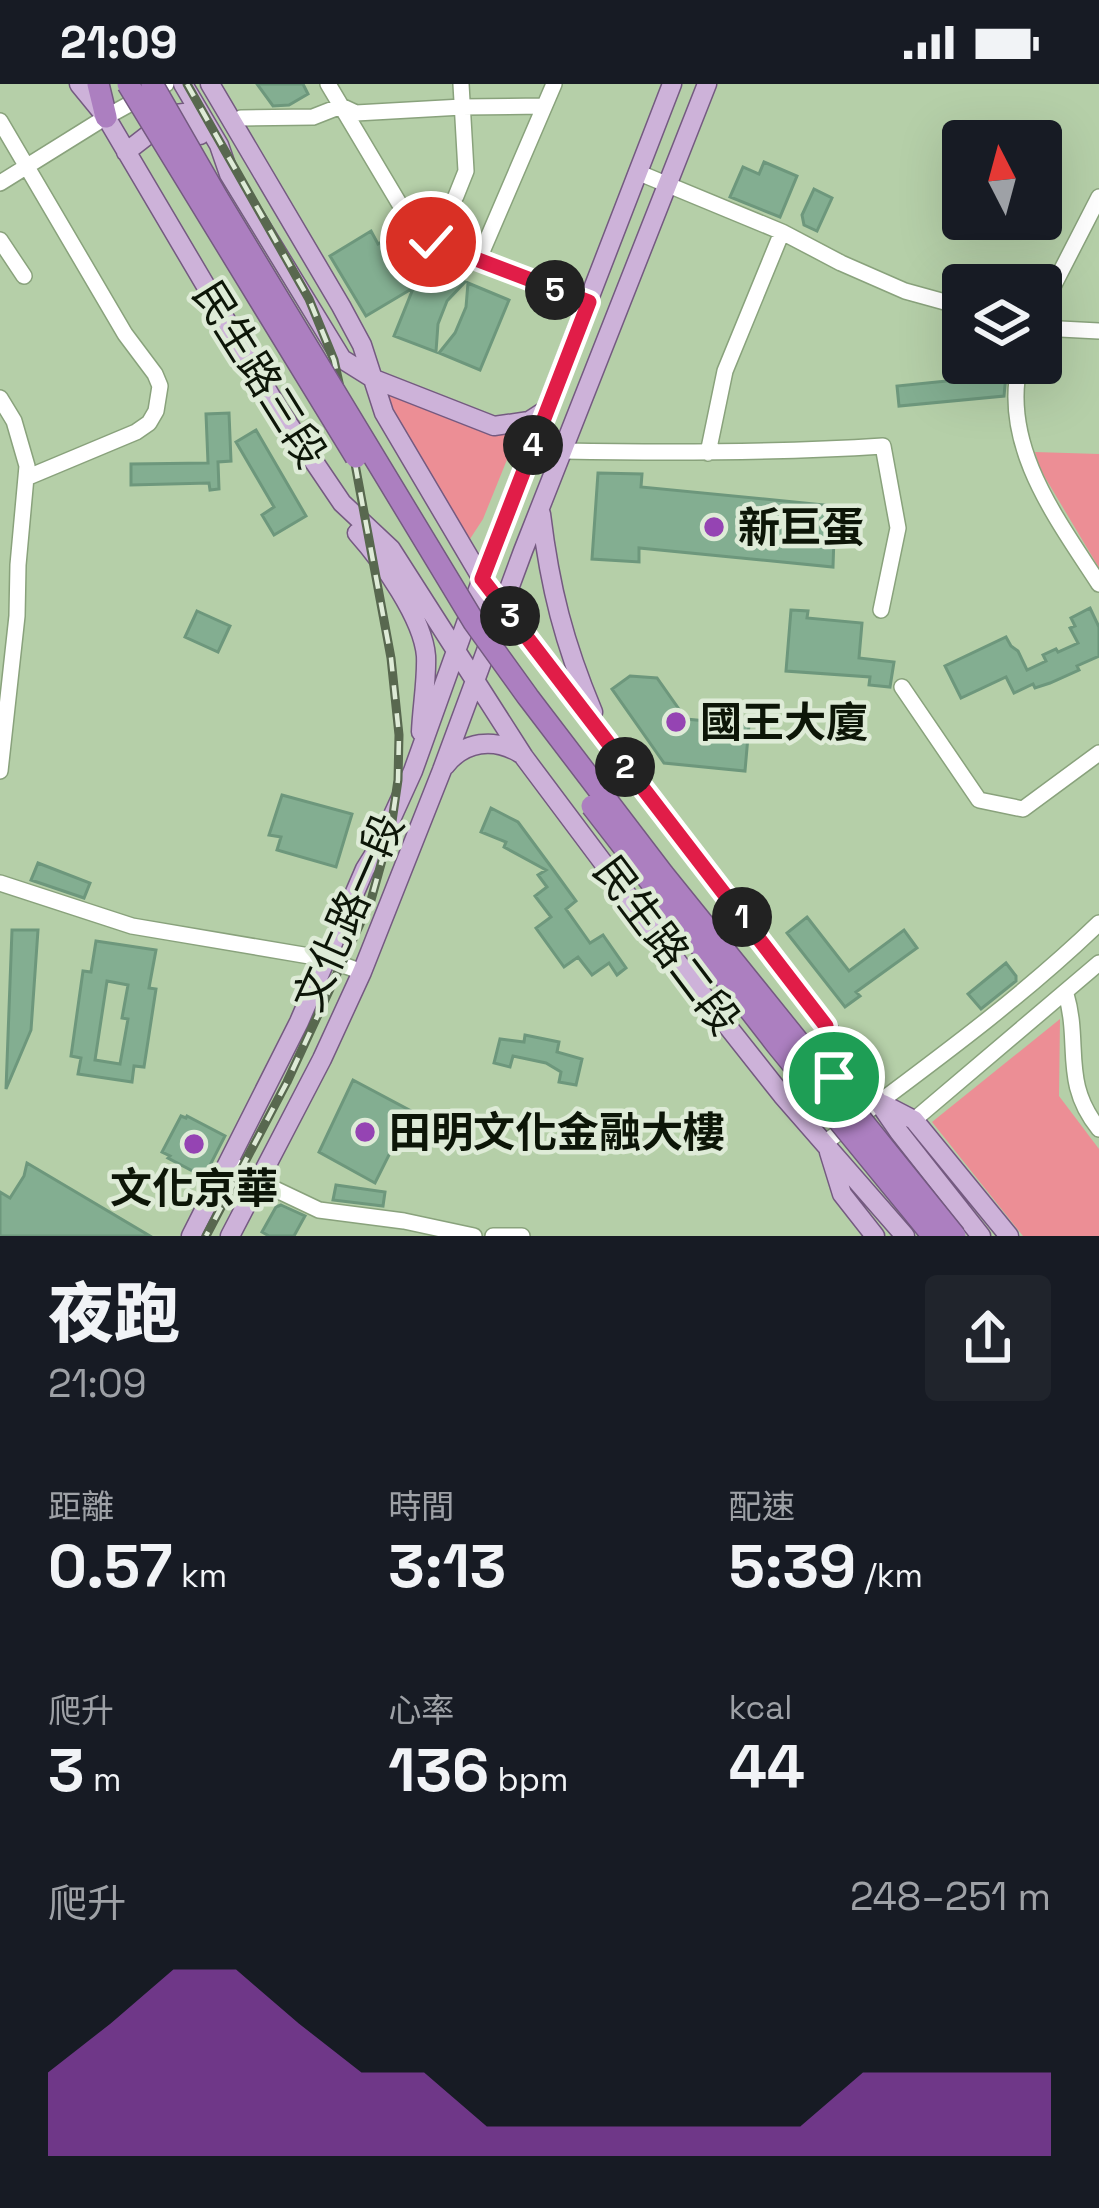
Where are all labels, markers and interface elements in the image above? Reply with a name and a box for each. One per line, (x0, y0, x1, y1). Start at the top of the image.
text: 21:09 (60, 14, 177, 71)
north arrow (942, 120, 1062, 240)
map controls (942, 120, 1062, 384)
pin (380, 191, 482, 293)
icon: check (398, 209, 464, 275)
pin: 5 (525, 260, 585, 320)
button: layers (942, 264, 1062, 384)
text: 5 (545, 269, 565, 311)
street label: 民生路三段 (181, 271, 338, 477)
pin: 4 (503, 415, 563, 475)
text: 4 (523, 424, 544, 466)
place label: 新巨蛋 (738, 501, 864, 554)
marker: 新巨蛋 (701, 514, 727, 540)
pin: 3 (480, 586, 540, 646)
text: 3 (500, 595, 520, 637)
place label: 國王大廈 (700, 696, 868, 749)
marker: 國王大廈 (663, 709, 689, 735)
pin: 2 (595, 737, 655, 797)
text: 2 (615, 746, 635, 788)
street label: 文化路一段 (282, 805, 415, 1019)
street label: 民生路二段 (582, 845, 751, 1045)
pin: 1 (712, 887, 772, 947)
text: 1 (735, 896, 749, 938)
pin (783, 1026, 885, 1128)
icon: arrive (801, 1044, 867, 1110)
place label: 田明文化金融大樓 (389, 1106, 725, 1159)
marker: 田明文化金融大樓 (352, 1119, 378, 1145)
marker: 文化京華 (181, 1131, 207, 1157)
place label: 文化京華 (110, 1162, 278, 1215)
text: 夜跑 (48, 1272, 180, 1356)
button: share (925, 1275, 1051, 1401)
text: 21:09 (48, 1359, 147, 1408)
text: 距離 (48, 1486, 114, 1528)
text: 時間 (388, 1486, 454, 1528)
text: 配速 (729, 1486, 795, 1528)
text: 0.57 (48, 1528, 173, 1605)
text: 3:13 (388, 1528, 506, 1605)
text: 5:39 (729, 1528, 856, 1605)
text: km (173, 1555, 227, 1597)
text: /km (856, 1555, 923, 1597)
text: kcal (729, 1687, 792, 1729)
text: 爬升 (48, 1690, 114, 1732)
text: 心率 (388, 1690, 454, 1732)
text: 44 (729, 1729, 805, 1806)
text: 3 (48, 1732, 84, 1809)
text: 136 (388, 1732, 489, 1809)
text: m (84, 1759, 121, 1801)
text: bpm (489, 1759, 568, 1801)
text: 248–251 m (850, 1872, 1051, 1921)
text: 爬升 (48, 1879, 126, 1928)

